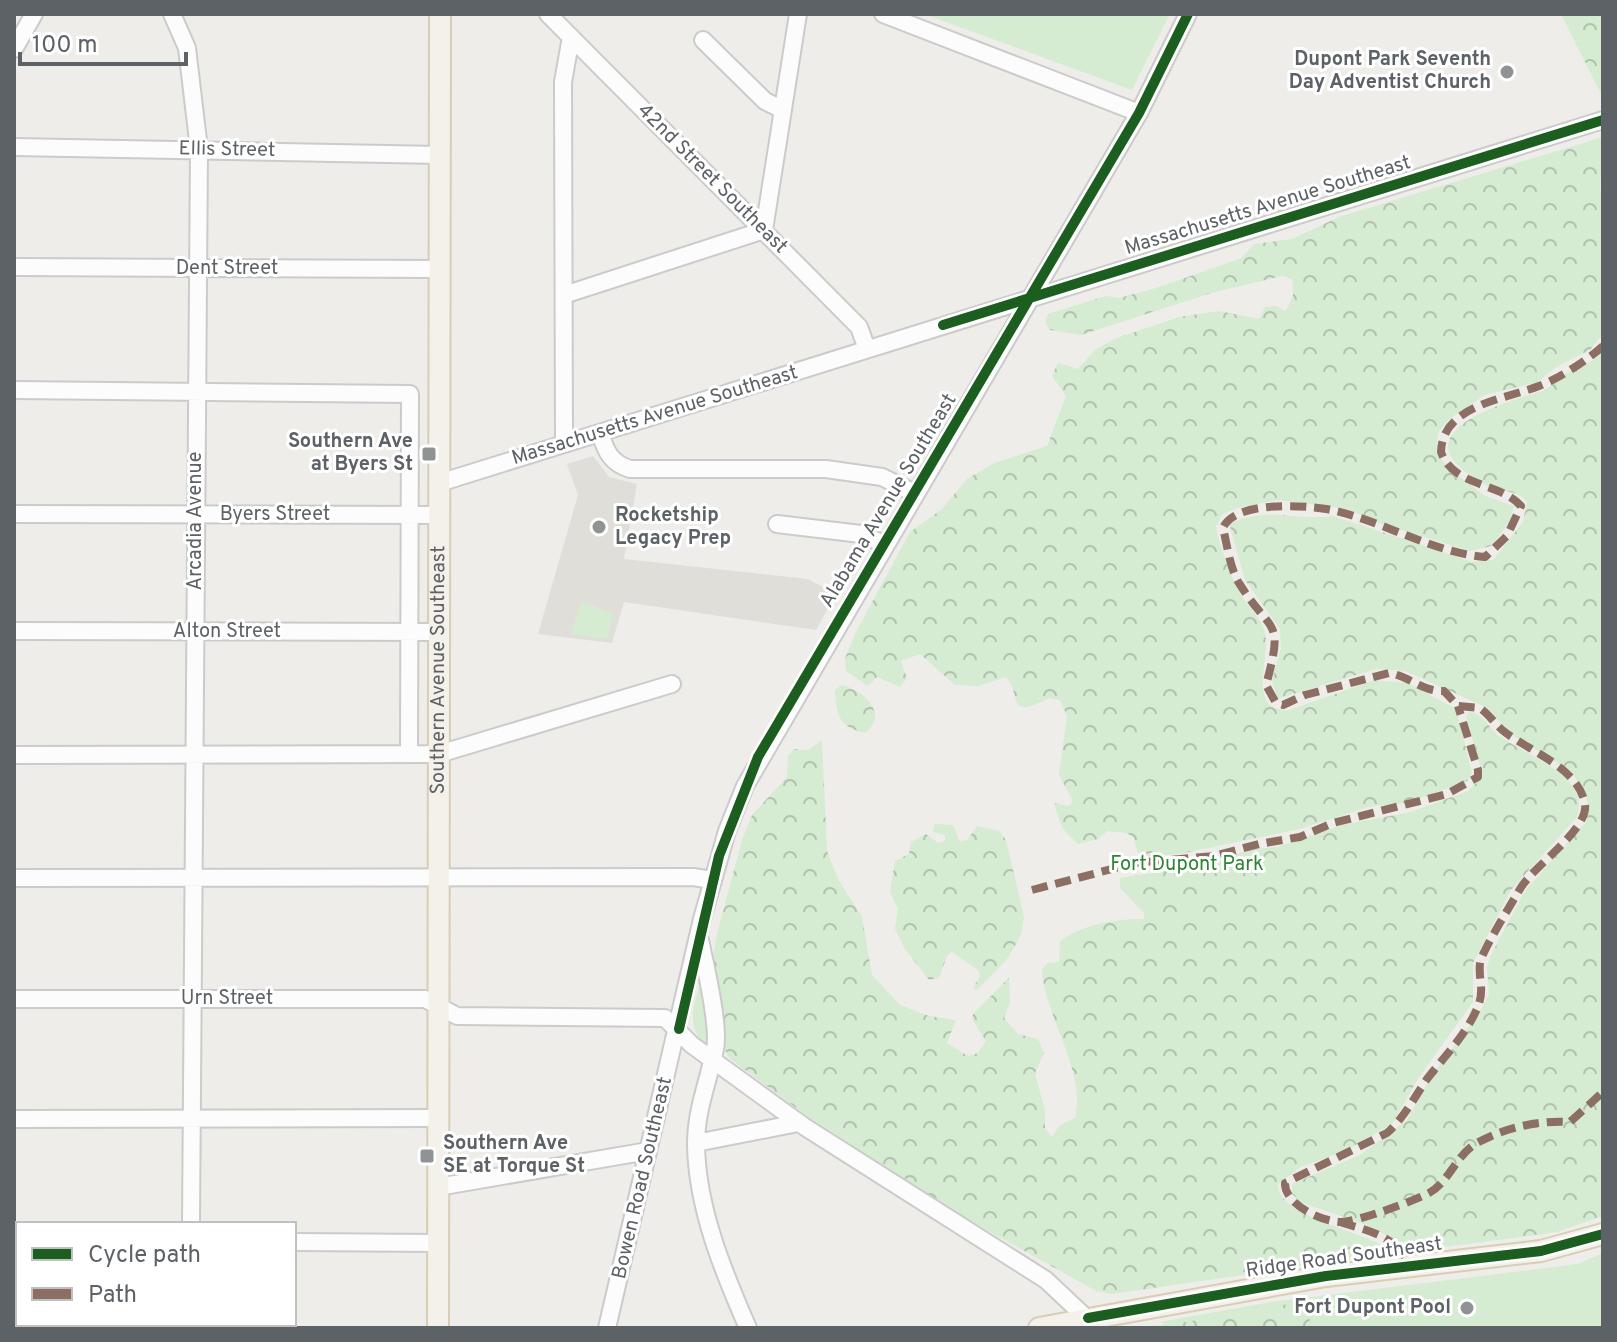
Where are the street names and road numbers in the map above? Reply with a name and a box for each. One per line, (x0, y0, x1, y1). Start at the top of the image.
street label: 42nd Street Southeast (631, 98, 793, 260)
street label: Ellis Street (178, 136, 276, 164)
street label: Massachusetts Avenue Southeast (1122, 150, 1414, 262)
street label: Dent Street (176, 256, 278, 282)
street label: Massachusetts Avenue Southeast (509, 360, 801, 472)
street label: Alabama Avenue Southeast (815, 389, 963, 613)
street label: Arcadia Avenue (183, 451, 209, 591)
street label: Byers Street (220, 502, 330, 528)
street label: Southern Avenue Southeast (426, 545, 452, 795)
street label: Alton Street (173, 619, 281, 645)
street label: Urn Street (181, 986, 273, 1012)
street label: Bowen Road Southeast (607, 1074, 679, 1282)
street label: Ridge Road Southeast (1244, 1231, 1444, 1285)

